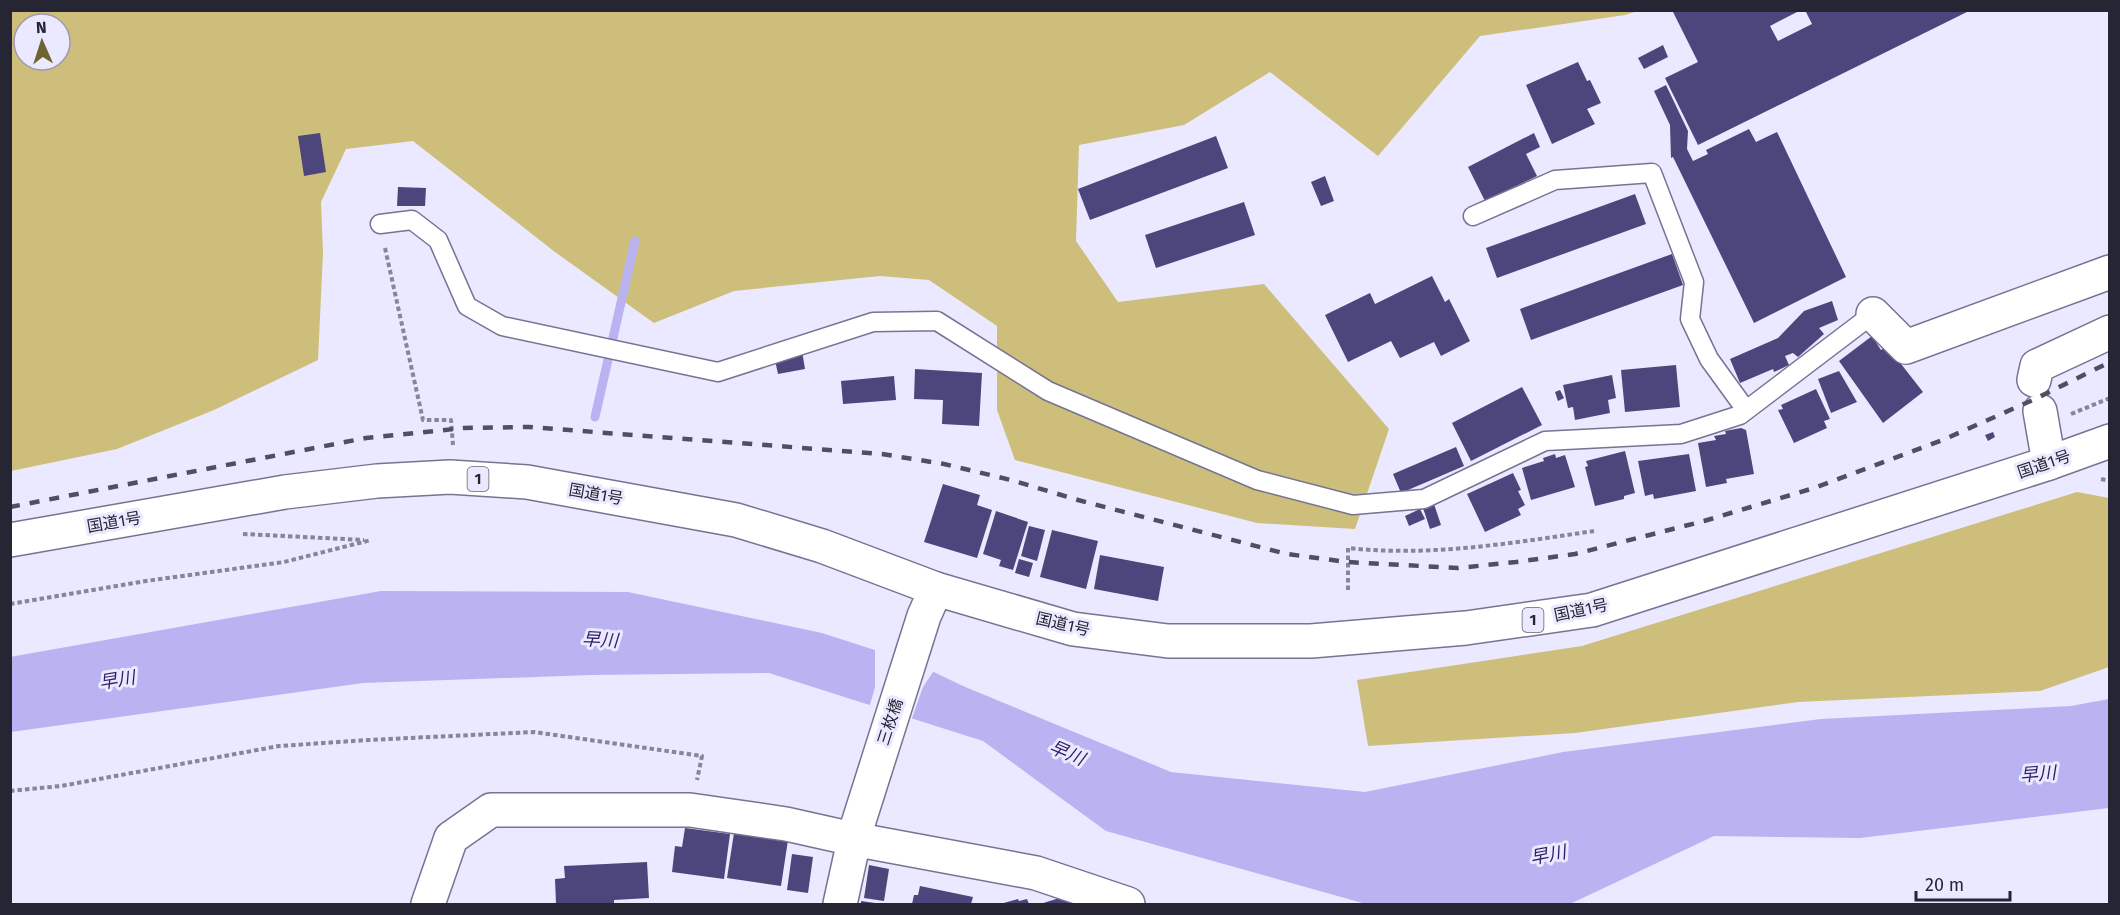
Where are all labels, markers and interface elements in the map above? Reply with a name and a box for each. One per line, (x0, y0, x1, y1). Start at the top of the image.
north arrow (12, 12, 72, 72)
text: N (35, 18, 47, 37)
street label: 国道1号 (2015, 446, 2073, 482)
road number: 1 (468, 467, 488, 491)
street label: 国道1号 (567, 480, 625, 508)
street label: 国道1号 (85, 508, 143, 536)
street label: 国道1号 (1552, 595, 1610, 625)
road number: 1 (1522, 608, 1544, 632)
street label: 国道1号 (1034, 609, 1092, 639)
water label: 早川 (581, 628, 621, 652)
water label: 早川 (98, 666, 138, 694)
street label: 三枚橋 (874, 696, 906, 748)
water label: 早川 (1046, 736, 1090, 771)
water label: 早川 (2019, 761, 2059, 787)
water label: 早川 (1528, 840, 1570, 869)
scale bar (1916, 864, 2010, 902)
text: 20 m (1925, 874, 1964, 896)

